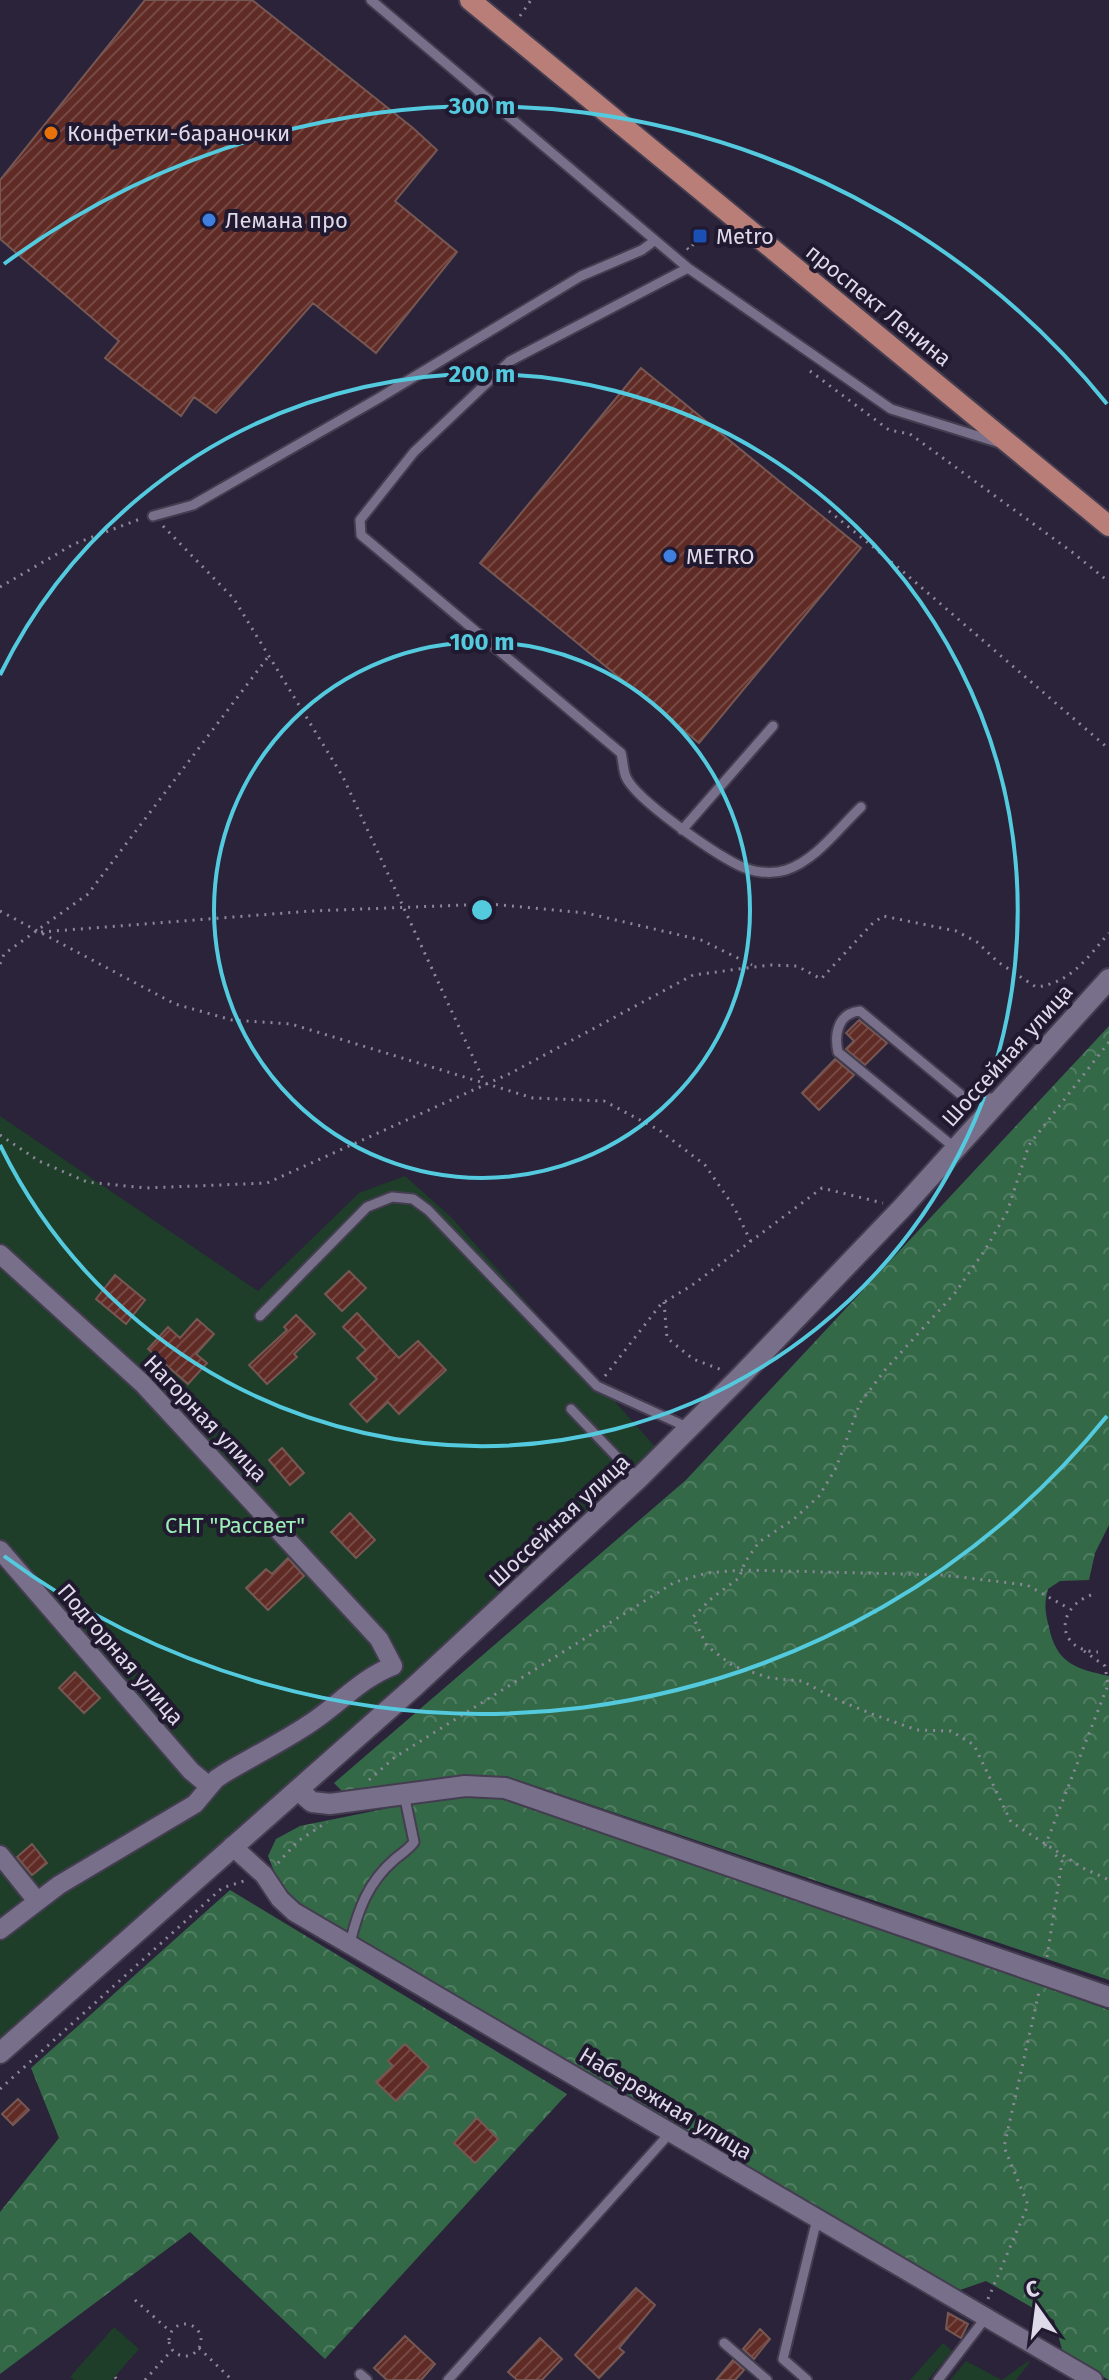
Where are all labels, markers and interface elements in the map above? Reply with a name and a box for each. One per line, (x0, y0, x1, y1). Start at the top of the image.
text: 300 m (448, 92, 515, 120)
place label: Конфетки-бараночки (67, 120, 290, 147)
marker: Конфетки-бараночки (42, 124, 60, 142)
place label: Лемана про (225, 207, 348, 234)
marker: Лемана про (200, 211, 218, 229)
place label: Metro (716, 223, 774, 250)
marker: Metro (691, 227, 709, 245)
street label: проспект Ленина (801, 238, 957, 372)
text: 200 m (449, 360, 515, 388)
place label: METRO (686, 543, 755, 570)
marker: METRO (661, 547, 679, 565)
text: 100 m (449, 628, 515, 656)
centre of rings (468, 896, 496, 924)
street label: Шоссейная улица (936, 978, 1079, 1132)
street label: Нагорная улица (138, 1349, 273, 1487)
street label: Шоссейная улица (483, 1448, 635, 1593)
park label: СНТ "Рассвет" (165, 1512, 305, 1539)
street label: Подгорная улица (52, 1578, 189, 1731)
street label: Набережная улица (575, 2041, 757, 2166)
north arrow (997, 2268, 1077, 2348)
text: С (1023, 2274, 1042, 2304)

